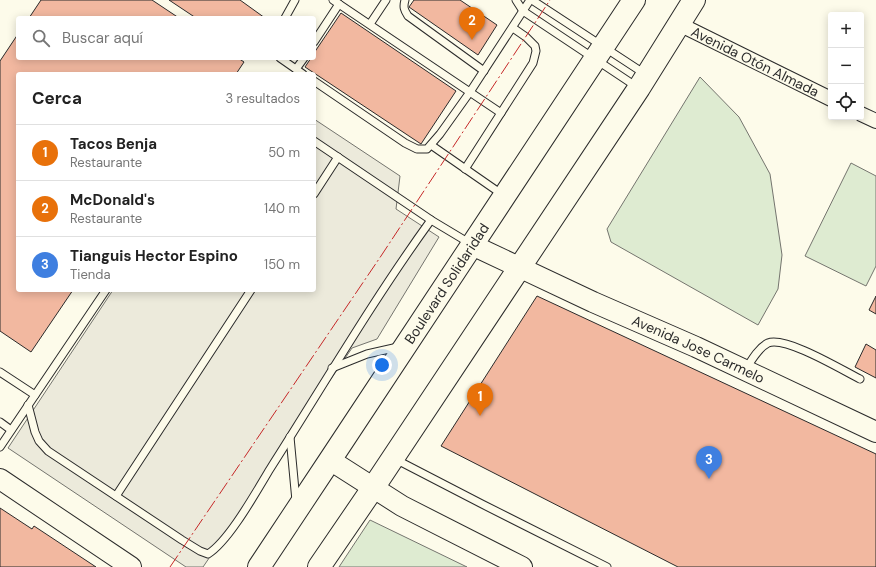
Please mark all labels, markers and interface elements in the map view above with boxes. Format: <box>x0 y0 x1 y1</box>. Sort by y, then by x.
pin: 2 <box>459 7 485 40</box>
map controls <box>828 12 864 120</box>
button: + <box>828 12 864 48</box>
search box <box>16 16 316 60</box>
street label: Avenida Otón Almada <box>688 22 822 101</box>
icon: search <box>30 27 52 49</box>
text: Buscar aquí <box>62 28 143 48</box>
button: − <box>828 48 864 84</box>
button: locate <box>828 84 864 120</box>
text: Cerca <box>32 87 82 109</box>
text: 3 resultados <box>225 90 300 107</box>
text: Tacos Benja <box>70 134 157 154</box>
text: 1 <box>43 144 47 161</box>
text: 50 m <box>268 144 300 161</box>
text: Restaurante <box>70 154 142 171</box>
text: McDonald's <box>70 190 155 210</box>
text: 2 <box>41 200 49 217</box>
text: 140 m <box>264 200 300 217</box>
text: Restaurante <box>70 210 142 227</box>
street label: Boulevard Solidaridad <box>400 220 493 347</box>
text: Tianguis Hector Espino <box>70 246 238 266</box>
text: 3 <box>41 256 49 273</box>
text: 150 m <box>264 256 300 273</box>
text: Tienda <box>70 266 110 283</box>
street label: Avenida Jose Carmelo <box>629 311 767 387</box>
your location <box>372 355 392 375</box>
pin: 1 <box>467 383 493 416</box>
pin: 3 <box>696 446 722 479</box>

